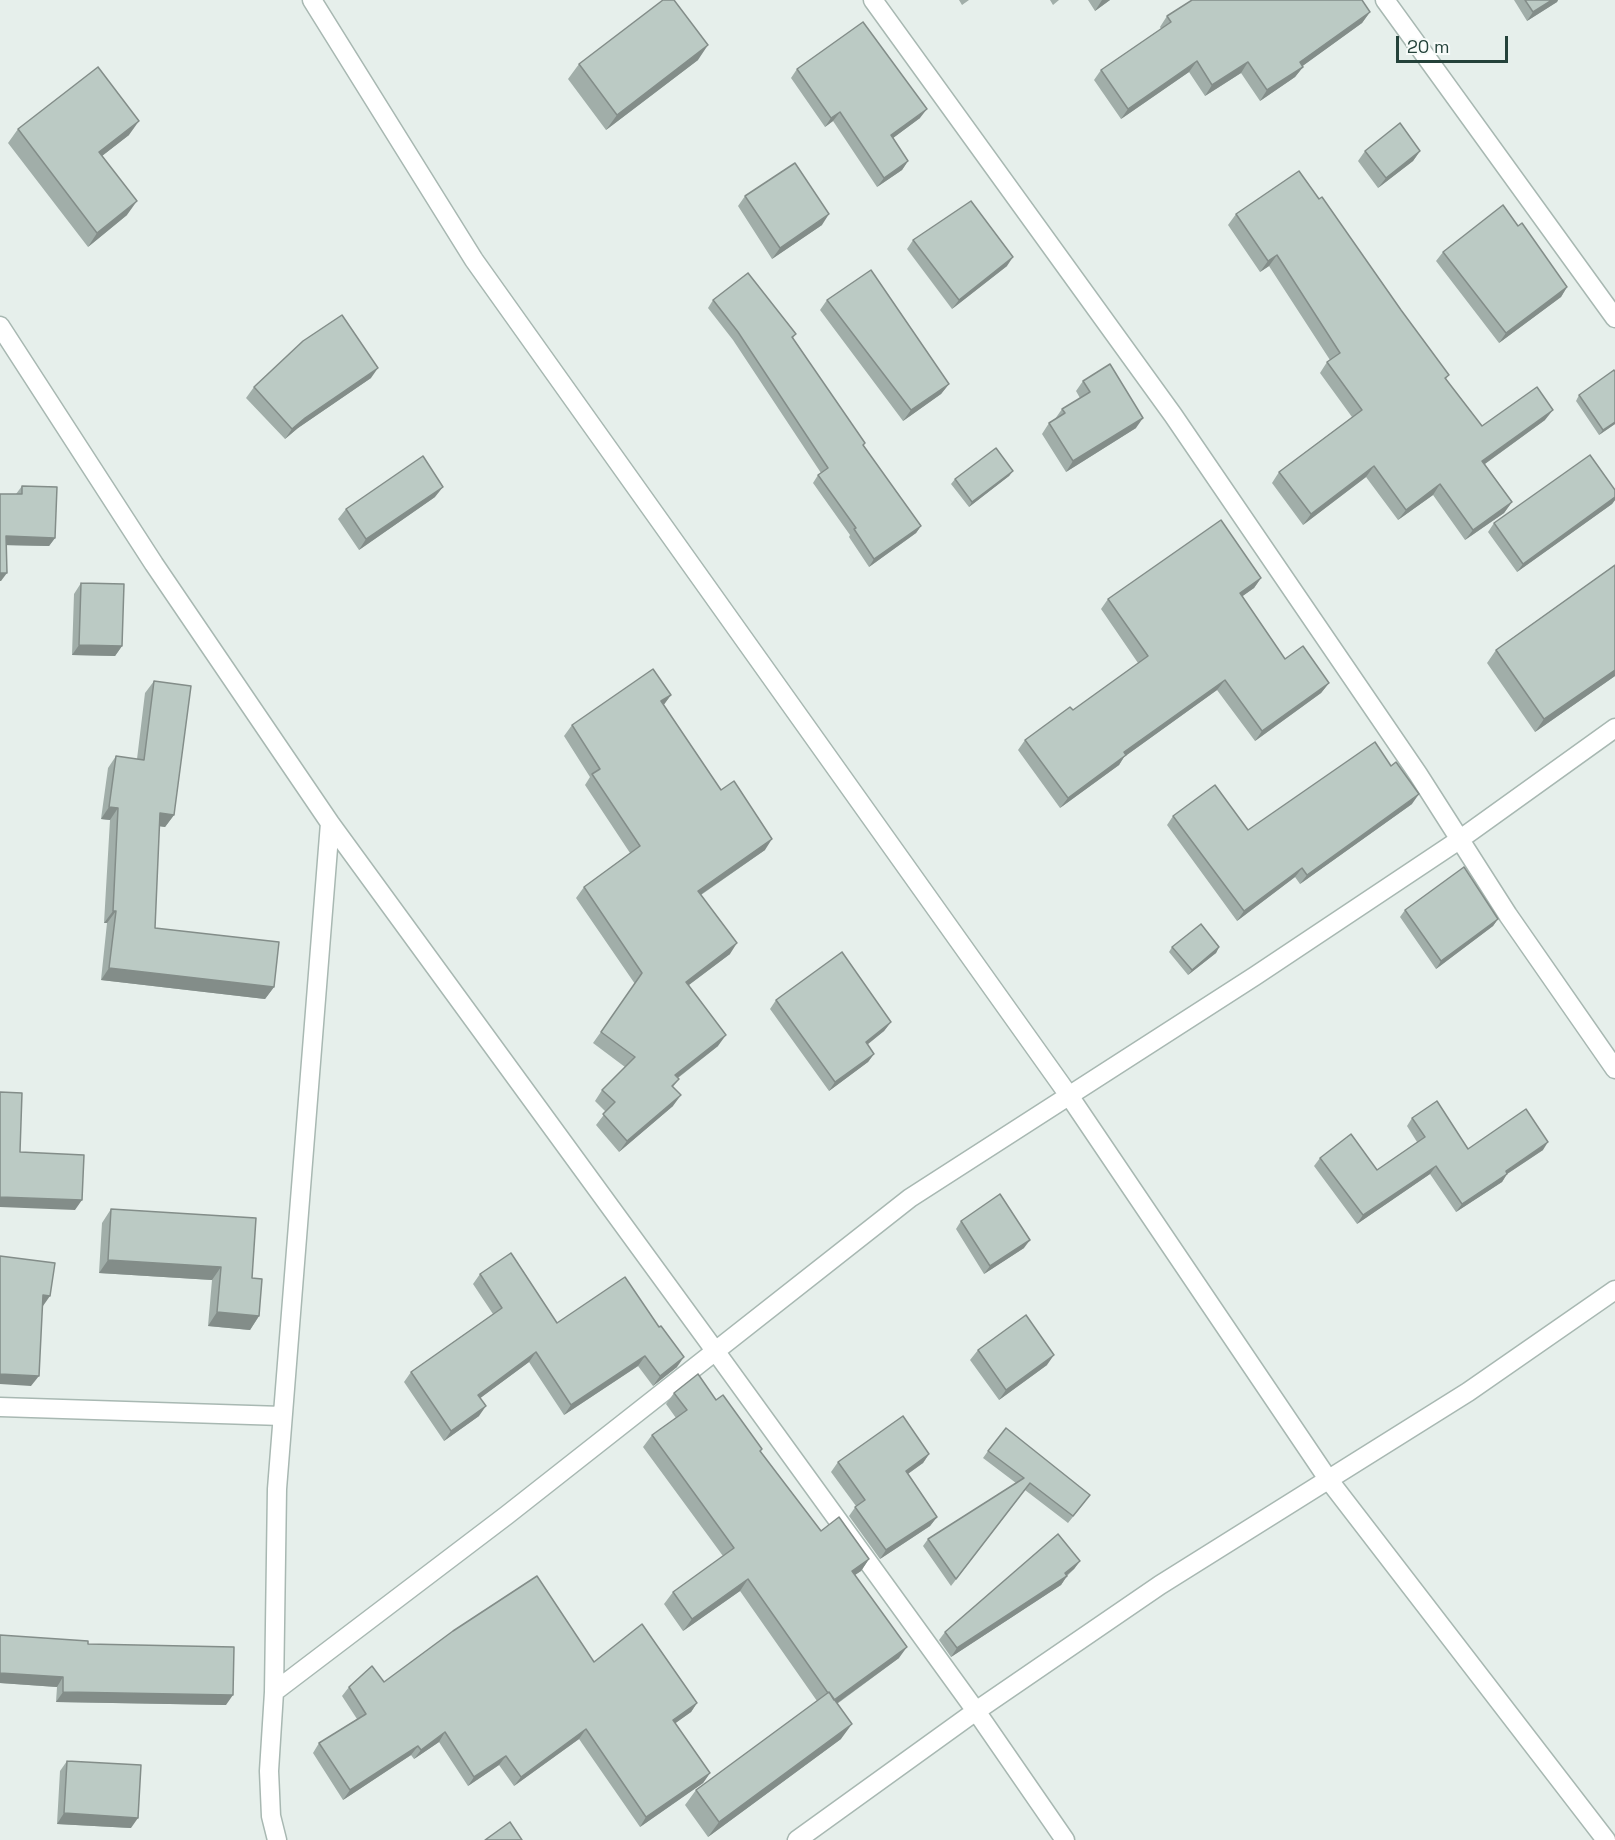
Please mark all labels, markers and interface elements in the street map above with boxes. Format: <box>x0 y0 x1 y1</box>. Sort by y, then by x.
scale bar <box>1399 24 1512 62</box>
text: 20 m <box>1407 35 1450 58</box>

